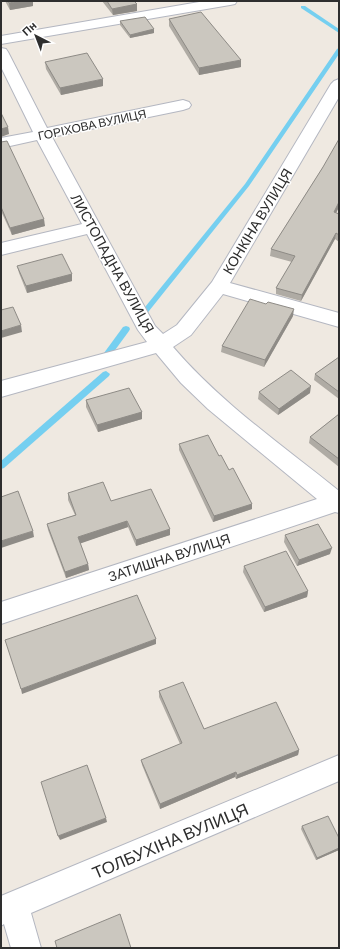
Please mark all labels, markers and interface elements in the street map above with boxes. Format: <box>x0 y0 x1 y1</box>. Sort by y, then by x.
north arrow <box>16 16 56 56</box>
text: Пн <box>19 18 39 38</box>
street label: ГОРІХОВА ВУЛИЦЯ <box>37 106 148 143</box>
street label: КОНКІНА ВУЛИЦЯ <box>219 165 295 277</box>
street label: ЛИСТОПАДНА ВУЛИЦЯ <box>68 191 158 335</box>
street label: ЗАТИШНА ВУЛИЦЯ <box>106 529 232 585</box>
street label: ТОЛБУХІНА ВУЛИЦЯ <box>89 798 251 882</box>

